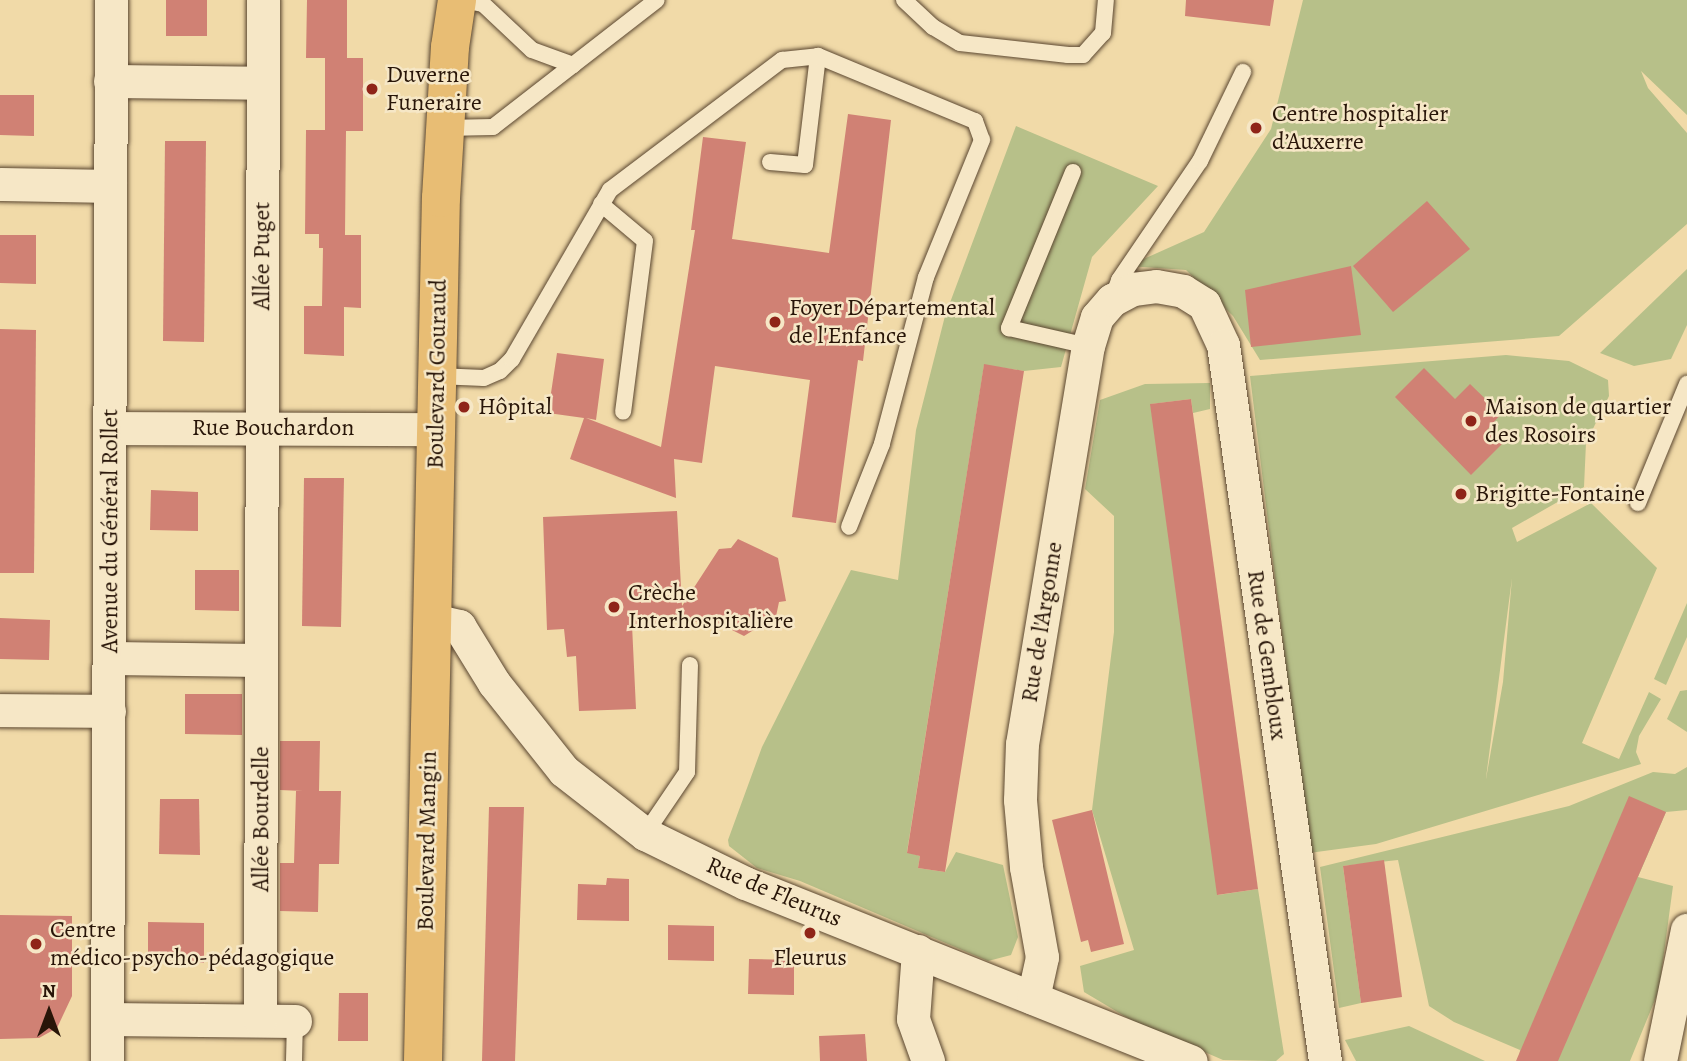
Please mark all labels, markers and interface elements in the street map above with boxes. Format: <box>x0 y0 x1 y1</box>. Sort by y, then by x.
place label: Duverne Funeraire <box>386 61 482 117</box>
marker: Duverne Funeraire <box>364 81 380 97</box>
place label: Centre hospitalier d’Auxerre <box>1272 100 1448 156</box>
marker: Centre hospitalier d’Auxerre <box>1246 118 1266 138</box>
street label: Allée Puget <box>248 202 276 310</box>
street label: Boulevard Gouraud <box>421 279 453 469</box>
place label: Foyer Départemental de l'Enfance <box>789 294 995 350</box>
marker: Foyer Départemental de l'Enfance <box>767 314 783 330</box>
place label: Hôpital <box>478 393 552 421</box>
place label: Maison de quartier des Rosoirs <box>1485 393 1671 449</box>
marker: Hôpital <box>456 399 472 415</box>
street label: Avenue du Général Rollet <box>96 409 124 653</box>
marker: Maison de quartier des Rosoirs <box>1463 413 1479 429</box>
street label: Rue Bouchardon <box>192 414 354 442</box>
place label: Brigitte-Fontaine <box>1475 480 1645 508</box>
marker: Brigitte-Fontaine <box>1453 486 1469 502</box>
street label: Rue de l'Argonne <box>1015 540 1069 704</box>
street label: Rue de Gembloux <box>1241 568 1293 742</box>
place label: Crèche Interhospitalière <box>628 579 793 635</box>
marker: Crèche Interhospitalière <box>606 599 622 615</box>
street label: Allée Bourdelle <box>247 746 275 892</box>
street label: Boulevard Mangin <box>411 751 443 931</box>
street label: Rue de Fleurus <box>702 851 846 933</box>
place label: Centre médico-psycho-pédagogique <box>50 916 334 972</box>
marker: Fleurus <box>802 925 818 941</box>
marker: Centre médico-psycho-pédagogique <box>28 936 44 952</box>
place label: Fleurus <box>773 944 847 972</box>
north arrow <box>14 977 84 1047</box>
text: N <box>42 978 56 1004</box>

